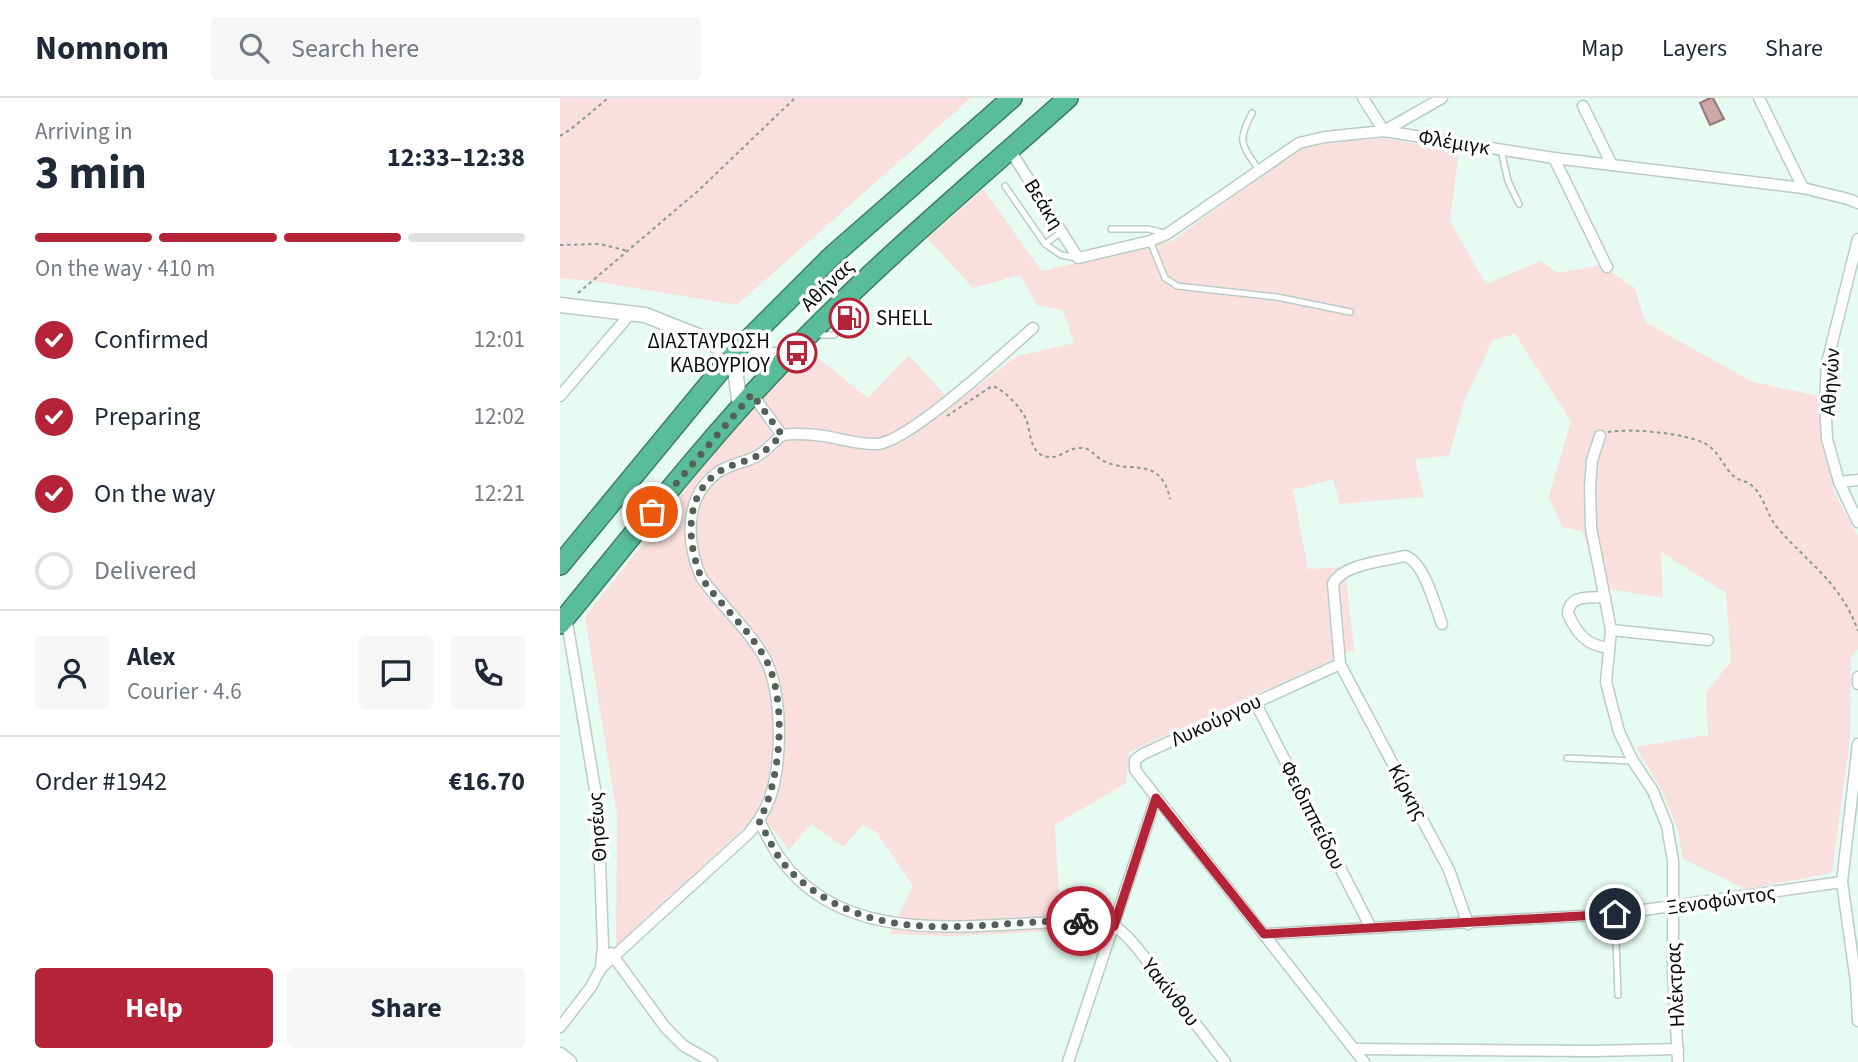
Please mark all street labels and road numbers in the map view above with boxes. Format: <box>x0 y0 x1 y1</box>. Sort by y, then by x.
street label: Φλέμιγκ <box>1416 122 1492 163</box>
street label: Βεάκη <box>1017 173 1071 235</box>
street label: Αθήνας <box>793 252 861 318</box>
street label: Αθηνών <box>1813 347 1847 417</box>
street label: Λυκούργου <box>1166 686 1266 754</box>
street label: Φειδιππείδου <box>1273 755 1353 875</box>
street label: Κίρκης <box>1381 759 1435 825</box>
street label: Θησέως <box>580 791 614 863</box>
street label: Ξενοφώντος <box>1665 878 1777 922</box>
street label: Ηλέκτρας <box>1658 942 1692 1028</box>
street label: Υακίνθου <box>1134 951 1207 1032</box>

